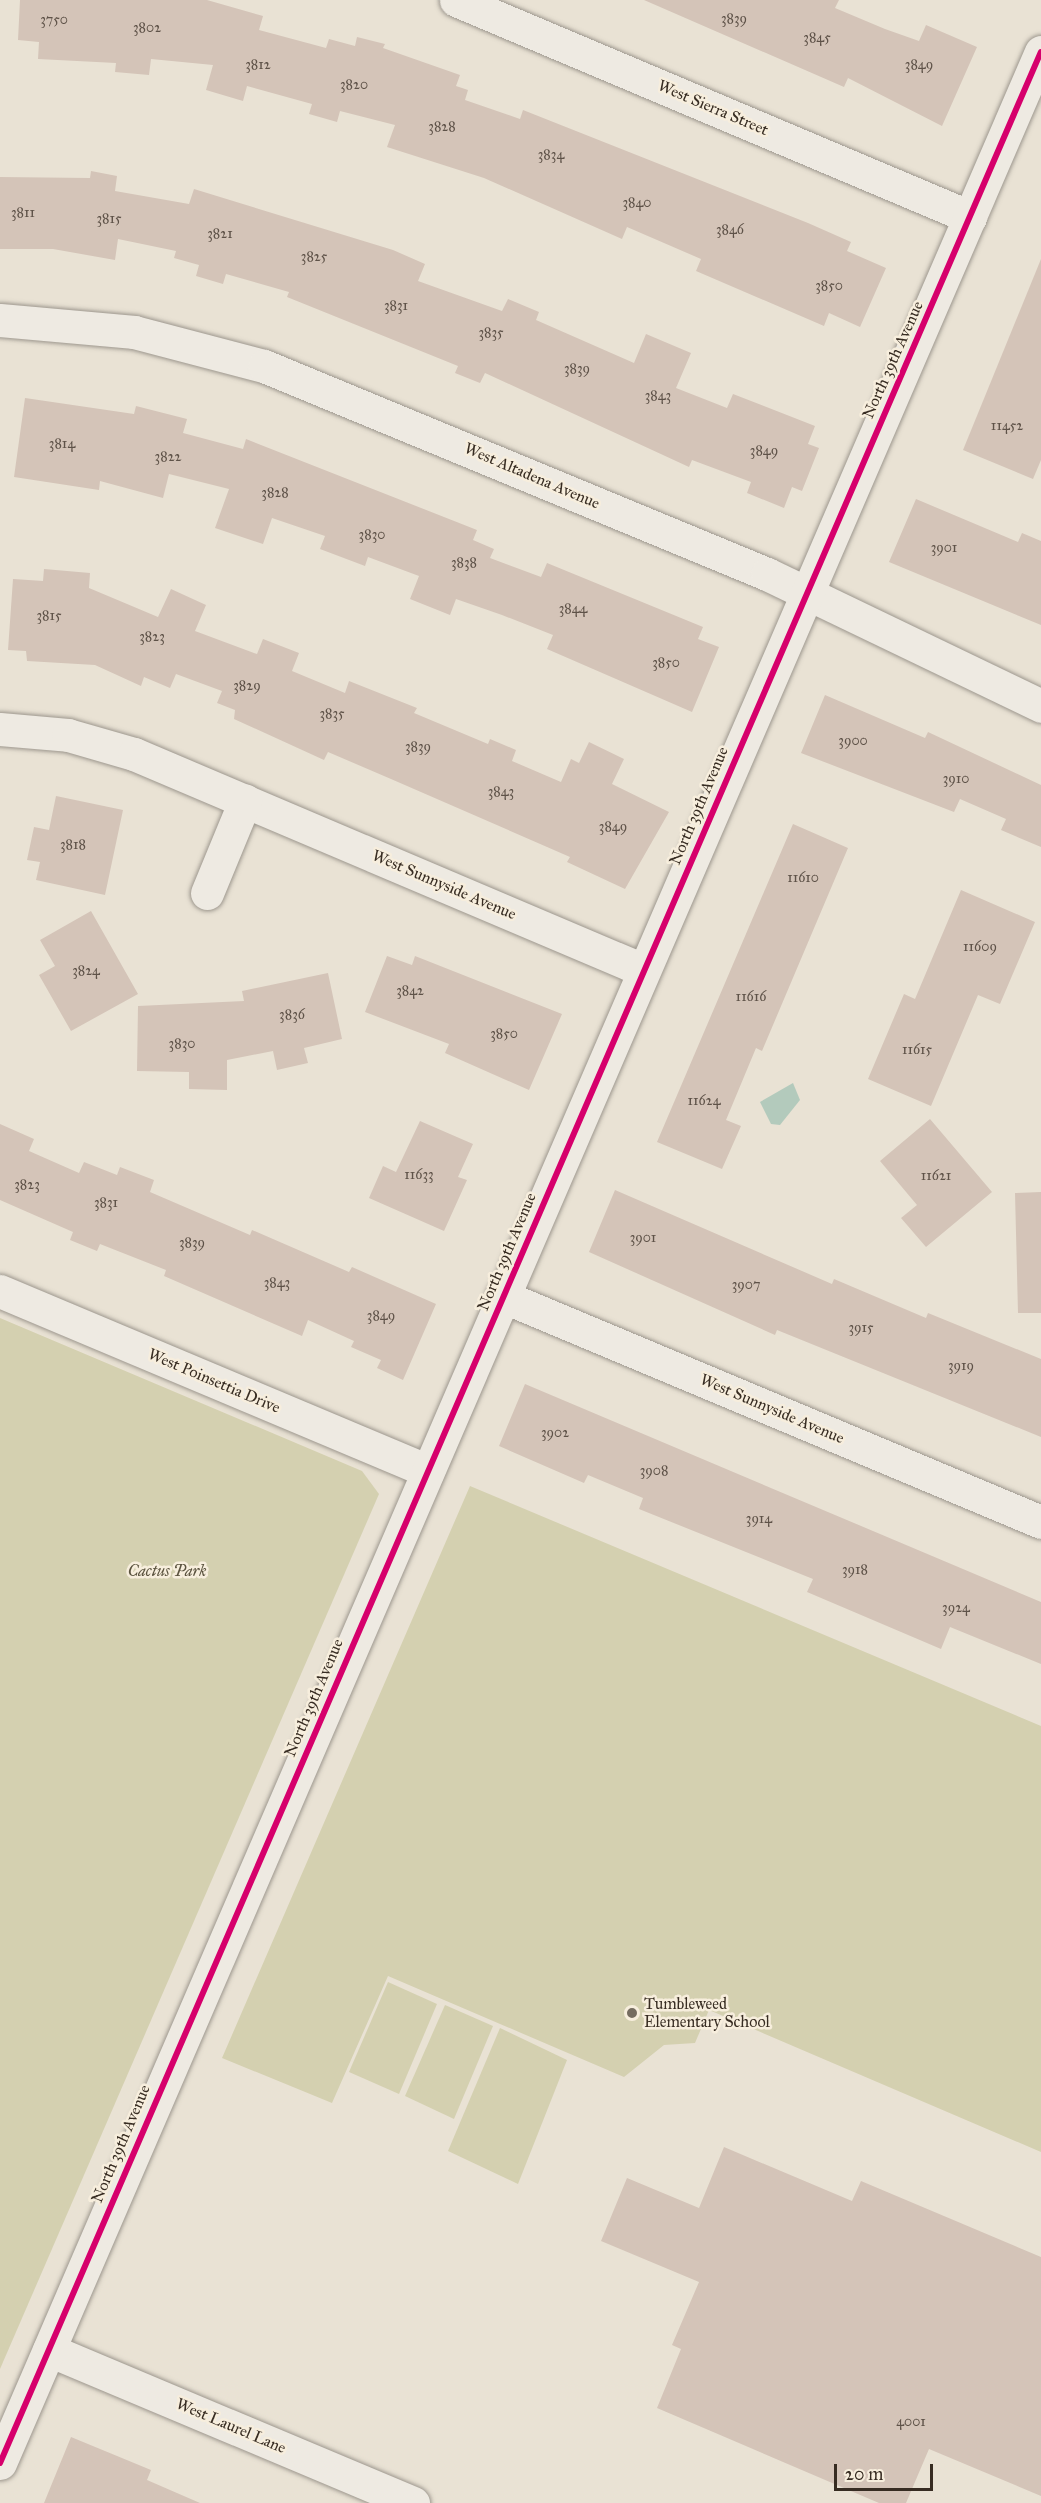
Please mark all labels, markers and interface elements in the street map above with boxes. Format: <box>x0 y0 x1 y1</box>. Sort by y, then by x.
house number: 3839 <box>721 11 747 27</box>
house number: 3750 <box>40 12 68 28</box>
house number: 3802 <box>133 20 161 36</box>
house number: 3845 <box>803 30 831 46</box>
house number: 3812 <box>245 57 271 73</box>
house number: 3849 <box>905 57 933 73</box>
street label: West Sierra Street <box>655 76 771 140</box>
house number: 3820 <box>340 77 368 93</box>
house number: 3828 <box>428 119 456 135</box>
house number: 3834 <box>538 147 564 163</box>
house number: 3840 <box>623 195 651 211</box>
house number: 3811 <box>11 205 35 221</box>
house number: 3815 <box>97 211 121 227</box>
house number: 3846 <box>716 222 744 238</box>
house number: 3821 <box>207 226 233 242</box>
house number: 3825 <box>301 249 327 265</box>
house number: 3850 <box>815 278 843 294</box>
house number: 3831 <box>384 298 408 314</box>
street label: North 39th Avenue <box>859 298 927 422</box>
house number: 3835 <box>478 325 504 341</box>
house number: 3839 <box>564 361 590 377</box>
house number: 3843 <box>645 388 671 404</box>
house number: 11452 <box>991 418 1023 434</box>
house number: 3814 <box>49 436 75 452</box>
street label: West Altadena Avenue <box>461 439 603 513</box>
house number: 3849 <box>750 443 778 459</box>
house number: 3822 <box>155 449 181 465</box>
house number: 3828 <box>261 485 289 501</box>
house number: 3830 <box>359 527 385 543</box>
house number: 3901 <box>931 540 957 556</box>
house number: 3838 <box>451 555 477 571</box>
house number: 3844 <box>559 601 587 617</box>
house number: 3815 <box>37 608 61 624</box>
house number: 3823 <box>139 629 165 645</box>
house number: 3850 <box>652 655 680 671</box>
house number: 3829 <box>233 678 261 694</box>
house number: 3835 <box>319 706 345 722</box>
house number: 3900 <box>838 733 868 749</box>
house number: 3839 <box>405 739 431 755</box>
street label: North 39th Avenue <box>665 744 733 868</box>
house number: 3910 <box>943 771 969 787</box>
house number: 3843 <box>488 784 514 800</box>
house number: 3849 <box>599 819 627 835</box>
house number: 3818 <box>60 837 86 853</box>
street label: West Sunnyside Avenue <box>369 846 519 924</box>
house number: 11610 <box>787 870 819 886</box>
house number: 11609 <box>963 939 997 955</box>
house number: 3824 <box>72 963 100 979</box>
house number: 3842 <box>396 983 424 999</box>
house number: 11616 <box>736 989 766 1005</box>
house number: 3836 <box>279 1007 305 1023</box>
house number: 3850 <box>490 1026 518 1042</box>
house number: 3830 <box>169 1036 195 1052</box>
house number: 11615 <box>902 1042 932 1058</box>
house number: 11624 <box>688 1093 720 1109</box>
house number: 11633 <box>404 1167 434 1183</box>
house number: 11621 <box>921 1168 951 1184</box>
house number: 3823 <box>14 1177 40 1193</box>
street label: North 39th Avenue <box>473 1190 541 1314</box>
house number: 3831 <box>94 1195 118 1211</box>
house number: 3901 <box>630 1230 656 1246</box>
house number: 3839 <box>179 1235 205 1251</box>
house number: 3843 <box>264 1275 290 1291</box>
house number: 3907 <box>732 1277 760 1293</box>
house number: 3849 <box>367 1308 395 1324</box>
house number: 3915 <box>849 1320 873 1336</box>
street label: West Poinsettia Drive <box>145 1345 283 1417</box>
house number: 3919 <box>948 1358 974 1374</box>
street label: West Sunnyside Avenue <box>697 1370 847 1448</box>
house number: 3902 <box>541 1425 569 1441</box>
house number: 3908 <box>640 1463 668 1479</box>
house number: 3914 <box>746 1511 772 1527</box>
park label: Cactus Park <box>128 1561 206 1581</box>
house number: 3918 <box>842 1562 868 1578</box>
house number: 3924 <box>942 1600 970 1616</box>
street label: North 39th Avenue <box>280 1636 348 1760</box>
place label: Tumbleweed Elementary School <box>644 1994 770 2032</box>
marker: Tumbleweed Elementary School <box>625 2006 639 2020</box>
street label: North 39th Avenue <box>87 2082 155 2206</box>
street label: West Laurel Lane <box>173 2394 289 2458</box>
house number: 4001 <box>896 2414 926 2430</box>
scale bar <box>837 2452 936 2490</box>
text: 20 m <box>845 2463 883 2485</box>

